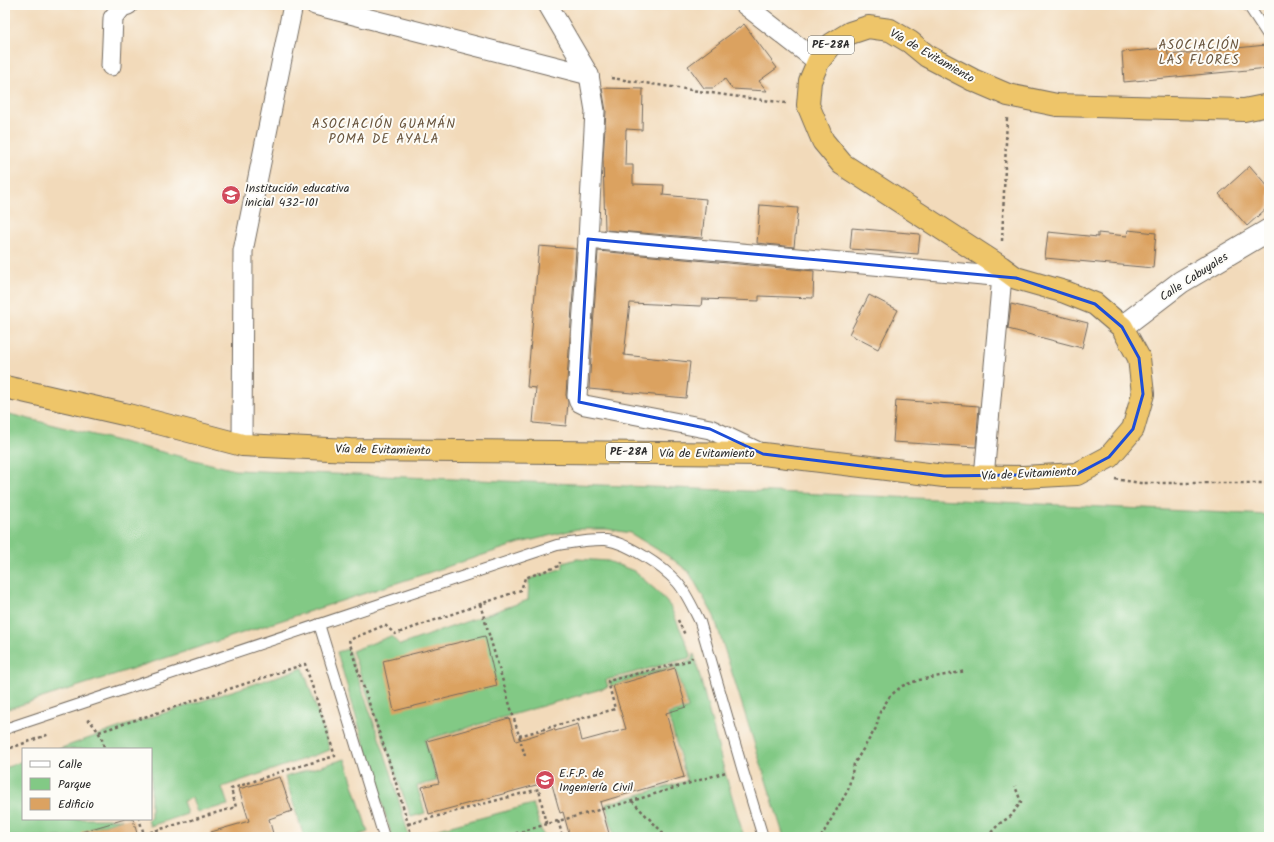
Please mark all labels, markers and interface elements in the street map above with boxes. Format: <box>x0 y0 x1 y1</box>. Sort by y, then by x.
street label: Vía de Evitamiento <box>886 24 978 88</box>
district label: ASOCIACIÓN LAS FLORES <box>1158 35 1240 71</box>
road number: PE-28A <box>808 36 854 54</box>
district label: ASOCIACIÓN GUAMÁN POMA DE AYALA <box>312 114 456 150</box>
place label: Institución educativa inicial 432-101 <box>245 179 350 212</box>
school or university icon: Institución educativa inicial 432-101 <box>220 184 242 206</box>
street label: Calle Cabuyales <box>1156 248 1232 306</box>
street label: Vía de Evitamiento <box>335 440 431 460</box>
road number: PE-28A <box>606 443 652 461</box>
street label: Vía de Evitamiento <box>659 444 755 463</box>
street label: Vía de Evitamiento <box>981 462 1077 486</box>
legend <box>22 748 152 820</box>
text: Calle <box>58 755 83 774</box>
place label: E.F.P. de Ingeniería Civil <box>559 764 633 797</box>
school or university icon: E.F.P. de Ingeniería Civil <box>534 769 556 791</box>
text: Parque <box>58 775 92 794</box>
text: Edificio <box>58 795 94 814</box>

